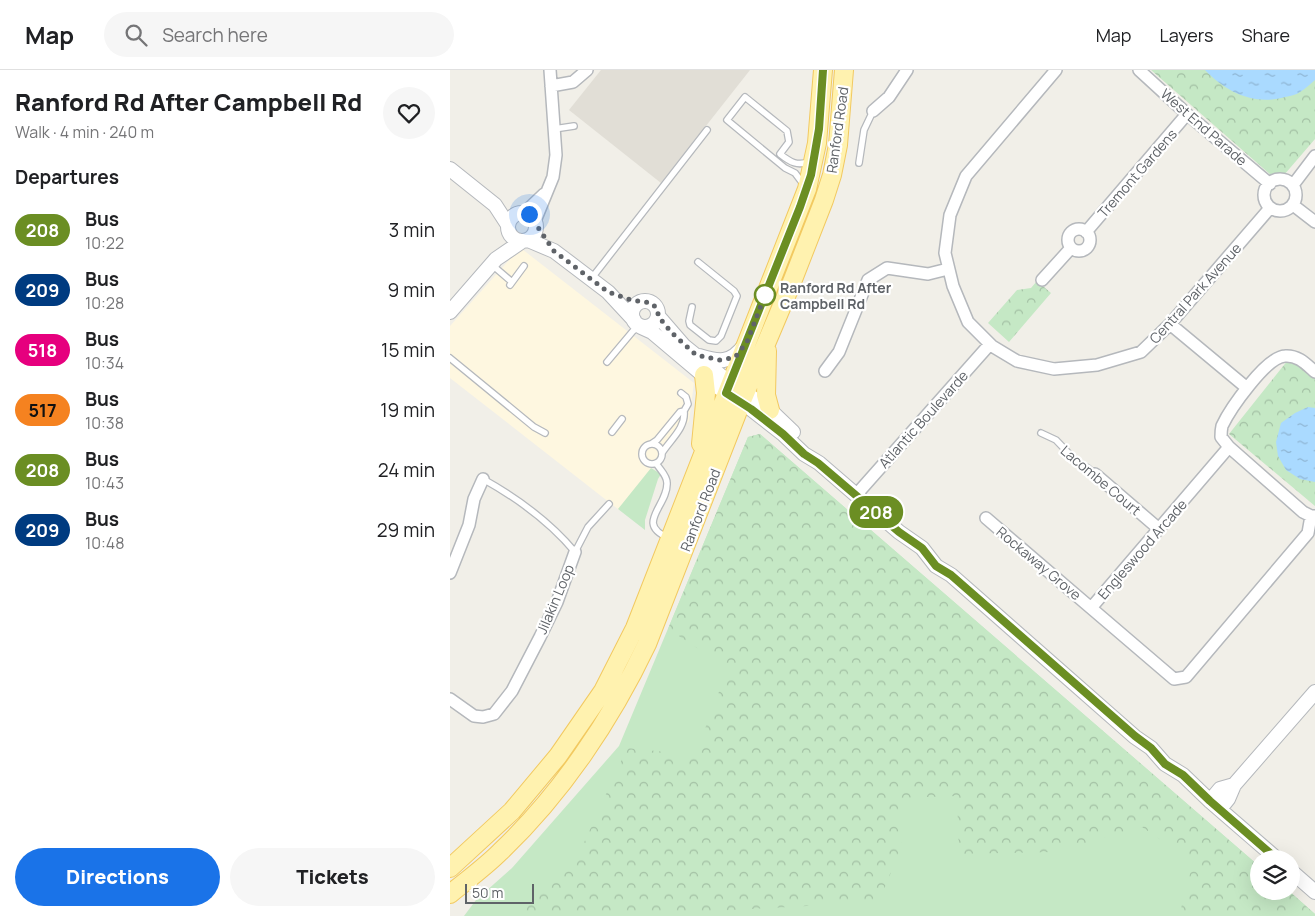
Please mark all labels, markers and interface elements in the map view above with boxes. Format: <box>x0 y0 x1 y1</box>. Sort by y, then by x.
search box <box>104 12 454 57</box>
text: Map <box>25 18 74 51</box>
icon: search <box>122 21 150 49</box>
text: Search here <box>162 22 268 48</box>
text: Map <box>1096 23 1131 47</box>
text: Layers <box>1159 23 1213 47</box>
text: Share <box>1241 23 1290 47</box>
street label: West End Parade <box>1157 84 1251 170</box>
text: Ranford Rd After Campbell Rd <box>15 85 362 118</box>
street label: Ranford Road <box>822 86 852 174</box>
button: heart <box>383 87 435 139</box>
text: Walk · 4 min · 240 m <box>15 121 154 143</box>
street label: Tremont Gardens <box>1093 125 1181 221</box>
text: Departures <box>15 164 119 190</box>
your location <box>517 202 542 227</box>
text: Bus <box>85 206 119 232</box>
text: 3 min <box>389 217 435 243</box>
text: 208 <box>26 218 59 242</box>
text: 10:22 <box>85 232 124 254</box>
street label: Central Park Avenue <box>1145 239 1245 347</box>
text: Bus <box>85 266 119 292</box>
text: 9 min <box>388 277 435 303</box>
text: 209 <box>26 278 59 302</box>
place label: Ranford Rd After Campbell Rd <box>780 278 892 313</box>
marker: Ranford Rd After Campbell Rd <box>754 284 776 306</box>
text: 10:28 <box>85 292 124 314</box>
text: Bus <box>85 326 119 352</box>
text: 15 min <box>381 337 435 363</box>
text: 518 <box>28 338 57 362</box>
text: 10:34 <box>85 352 124 374</box>
street label: Atlantic Boulevarde <box>874 366 972 472</box>
text: Bus <box>85 386 119 412</box>
text: 19 min <box>380 397 435 423</box>
text: 517 <box>28 398 57 422</box>
text: 10:38 <box>85 412 124 434</box>
street label: Lacombe Court <box>1057 441 1145 519</box>
text: Bus <box>85 446 119 472</box>
text: 24 min <box>378 457 435 483</box>
text: 208 <box>26 458 59 482</box>
street label: Ranford Road <box>676 466 724 554</box>
text: 10:43 <box>85 472 124 494</box>
street label: Engleswood Arcade <box>1093 495 1191 603</box>
line badge: 208 <box>847 496 905 528</box>
text: 208 <box>859 500 893 524</box>
text: Bus <box>85 506 119 532</box>
text: 29 min <box>377 517 435 543</box>
text: 209 <box>26 518 59 542</box>
street label: Rockaway Grove <box>993 522 1085 604</box>
text: 10:48 <box>85 532 125 554</box>
street label: Jilakin Loop <box>532 561 578 637</box>
button: Directions <box>15 848 220 906</box>
button: Tickets <box>230 848 435 906</box>
map controls <box>1250 850 1300 900</box>
button: layers <box>1250 850 1300 900</box>
scale bar <box>465 881 534 904</box>
text: 50 m <box>472 883 503 902</box>

